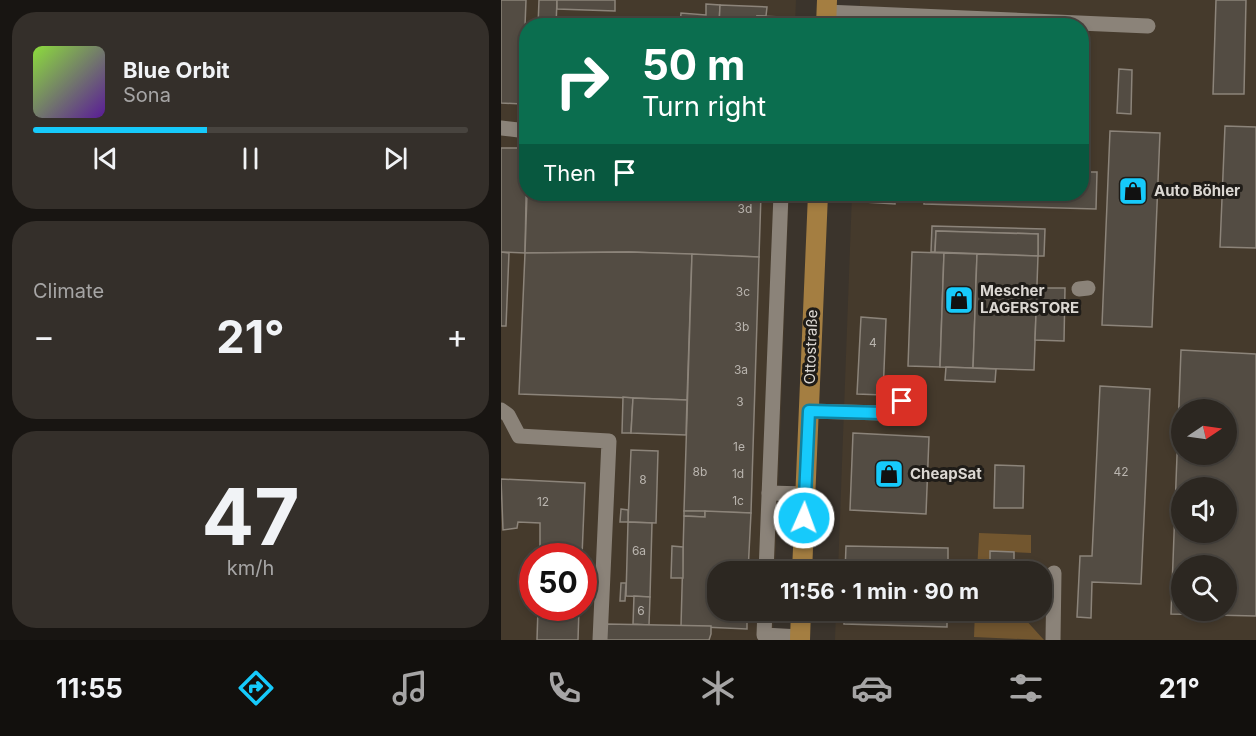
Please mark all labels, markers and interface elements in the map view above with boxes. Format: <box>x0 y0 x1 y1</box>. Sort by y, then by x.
text: 50 m <box>642 39 745 90</box>
icon: right <box>543 42 621 120</box>
text: Blue Orbit <box>123 57 230 83</box>
text: Sona <box>123 83 171 107</box>
text: Turn right <box>642 90 766 123</box>
icon: previous <box>89 142 122 175</box>
icon: pause <box>234 142 267 175</box>
icon: next <box>379 142 412 175</box>
icon: arrive <box>608 156 641 189</box>
text: Then <box>543 160 596 186</box>
shop icon: Auto Böhler <box>1117 175 1149 207</box>
place label: Auto Böhler <box>1154 181 1240 200</box>
house number: 3d <box>738 201 752 216</box>
text: Climate <box>33 279 104 303</box>
place label: Mescher LAGERSTORE <box>980 281 1079 317</box>
house number: 3c <box>736 284 750 299</box>
shop icon: Mescher LAGERSTORE <box>943 284 975 316</box>
text: 21° <box>216 309 285 364</box>
street label: Ottostraße <box>800 309 821 385</box>
text: − <box>33 316 55 356</box>
text: + <box>446 316 468 356</box>
house number: 3b <box>735 319 749 334</box>
house number: 4 <box>869 335 877 350</box>
house number: 3a <box>734 362 748 377</box>
pin <box>876 375 927 426</box>
icon: arrive <box>885 384 918 417</box>
house number: 3 <box>736 394 744 409</box>
north arrow <box>1171 399 1237 465</box>
map controls <box>1171 399 1237 621</box>
house number: 1e <box>733 439 745 454</box>
shop icon: CheapSat <box>873 458 905 490</box>
house number: 8b <box>693 464 707 479</box>
place label: CheapSat <box>910 464 982 483</box>
house number: 42 <box>1113 464 1129 479</box>
house number: 1d <box>732 466 744 481</box>
text: 47 <box>201 469 300 564</box>
house number: 8 <box>639 472 647 487</box>
button: sound <box>1171 477 1237 543</box>
position arrow <box>772 486 836 550</box>
house number: 1c <box>732 493 744 508</box>
house number: 12 <box>537 494 549 509</box>
speed limit sign: 50 <box>519 543 597 621</box>
house number: 6a <box>632 543 646 558</box>
button: search <box>1171 555 1237 621</box>
text: km/h <box>227 556 274 580</box>
text: 11:56 · 1 min · 90 m <box>780 578 979 604</box>
house number: 6 <box>637 603 645 618</box>
icon: directions <box>235 667 277 709</box>
icon: music <box>389 667 431 709</box>
icon: phone <box>543 667 585 709</box>
icon: climate <box>697 667 739 709</box>
icon: car <box>851 667 893 709</box>
icon: filters <box>1005 667 1047 709</box>
text: 11:55 <box>56 672 123 705</box>
text: 21° <box>1159 672 1200 705</box>

